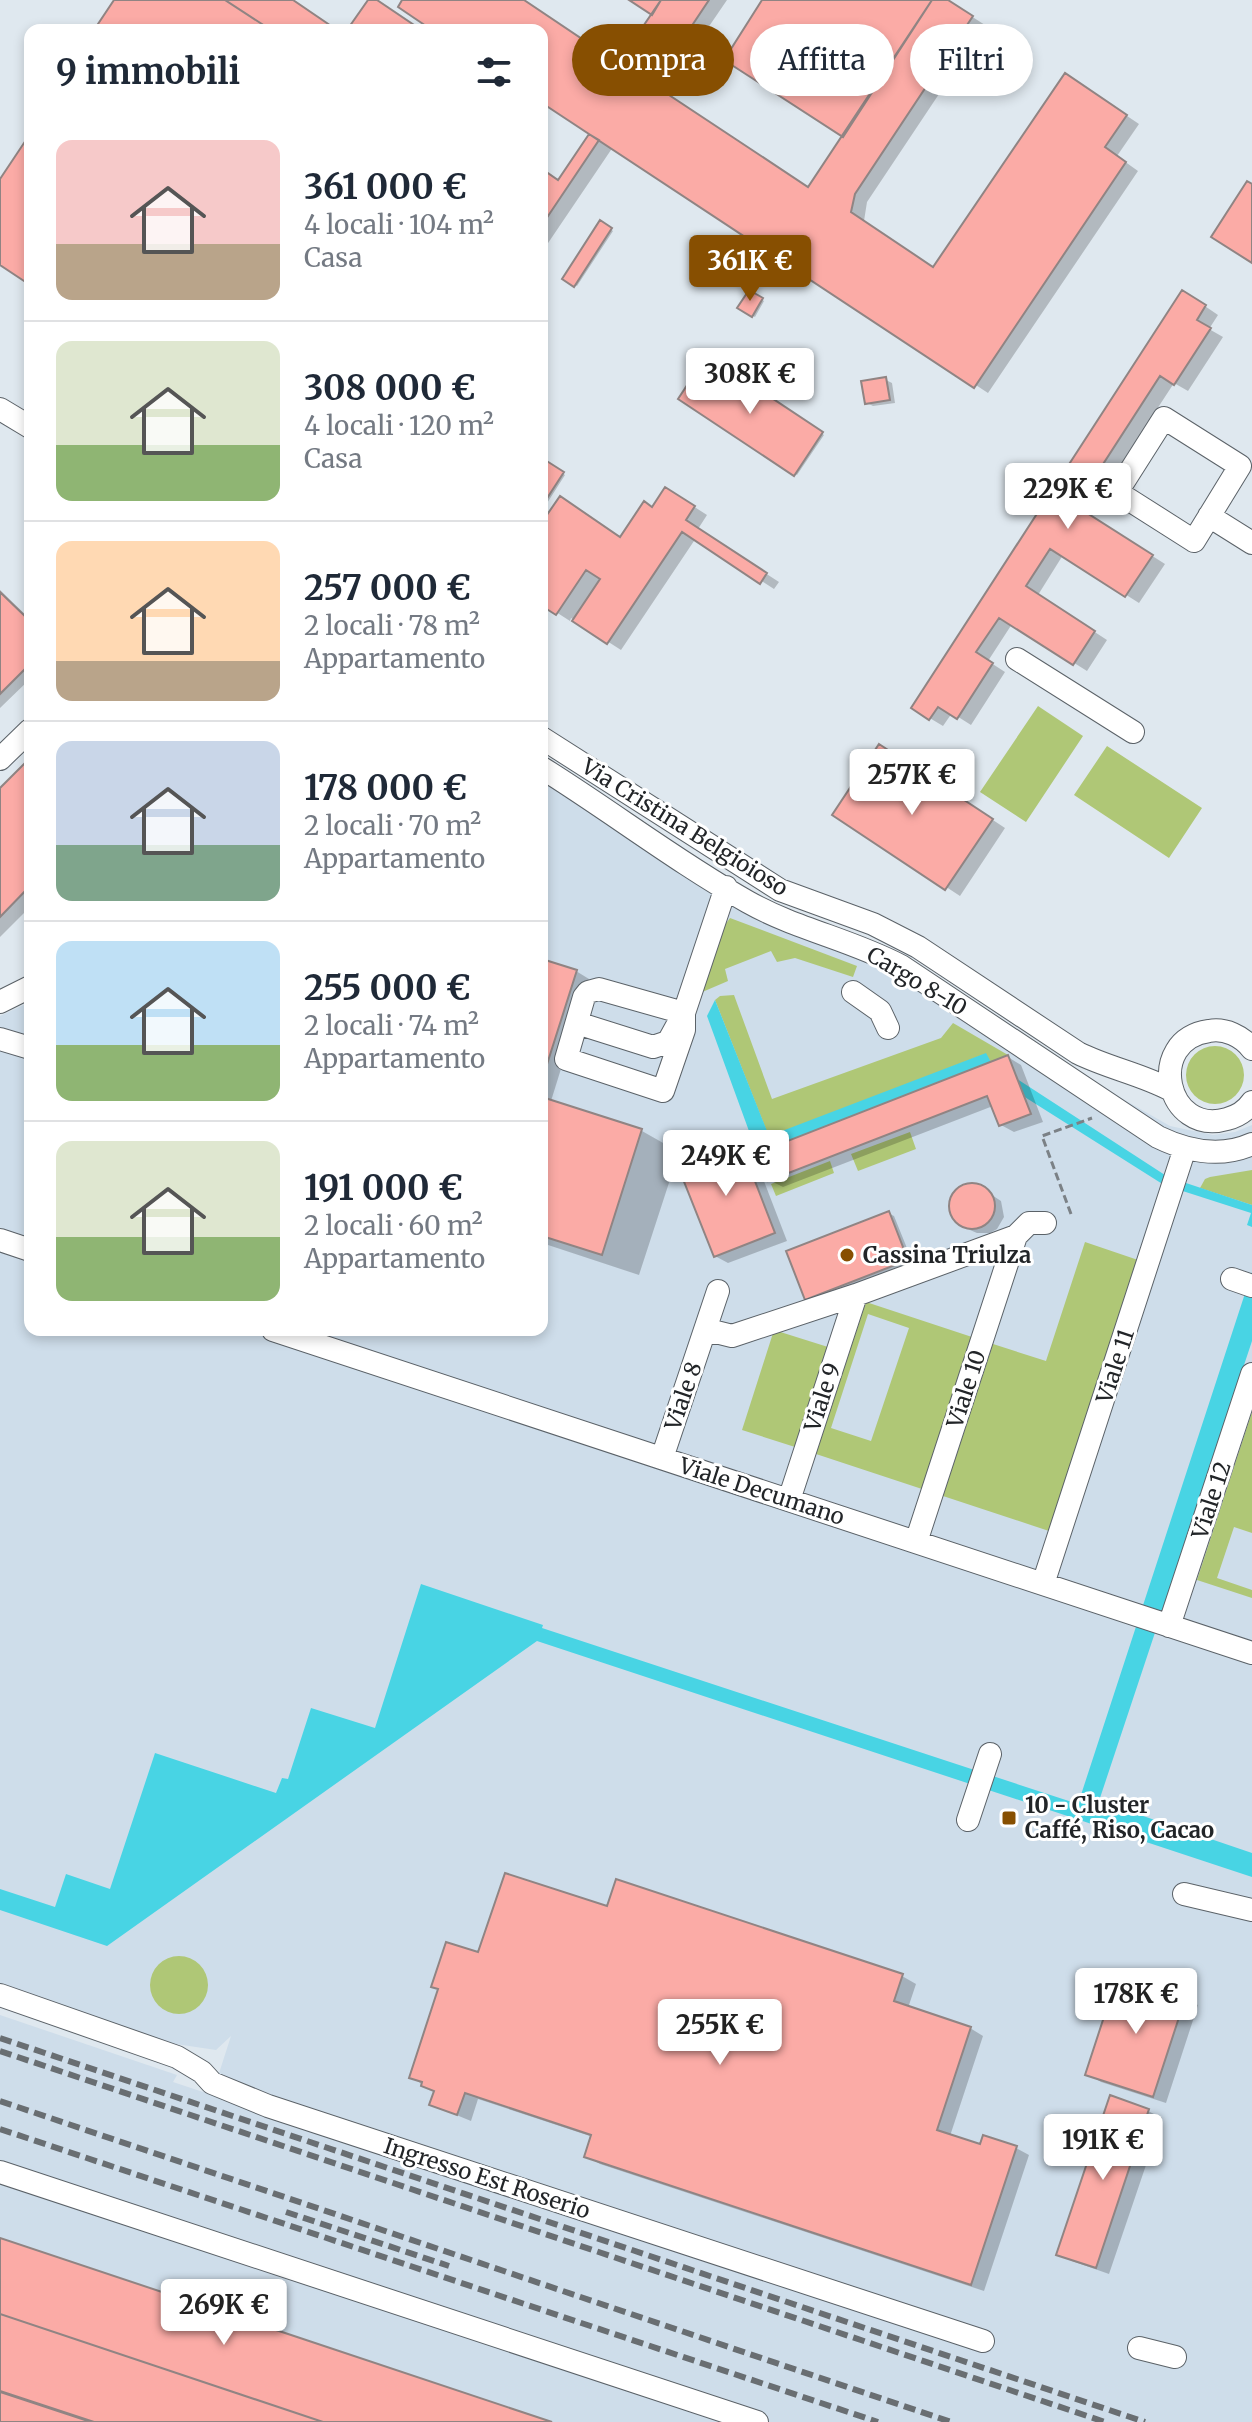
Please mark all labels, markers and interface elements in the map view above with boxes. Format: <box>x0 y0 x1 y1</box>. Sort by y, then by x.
chip: Compra <box>572 24 734 96</box>
chip: Affitta <box>750 24 894 96</box>
chip: Filtri <box>910 24 1033 96</box>
icon: filters <box>472 50 516 94</box>
text: 9 immobili <box>56 51 240 93</box>
text: 361 000 € <box>304 166 467 208</box>
icon: home <box>120 172 216 268</box>
text: 4 locali · 104 m² <box>304 208 494 241</box>
pin: 361K € <box>685 235 815 303</box>
text: Casa <box>304 241 362 274</box>
text: 361K € <box>707 244 793 277</box>
pin: 308K € <box>685 348 815 416</box>
text: 308K € <box>704 357 796 390</box>
text: 308 000 € <box>304 367 476 409</box>
icon: home <box>120 373 216 469</box>
text: 4 locali · 120 m² <box>304 409 494 442</box>
text: Casa <box>304 442 362 475</box>
pin: 229K € <box>1003 463 1133 531</box>
text: 229K € <box>1023 472 1113 505</box>
text: 257 000 € <box>304 567 471 609</box>
icon: home <box>120 573 216 669</box>
text: 2 locali · 78 m² <box>304 609 480 642</box>
text: Appartamento <box>304 642 485 675</box>
pin: 257K € <box>847 749 977 817</box>
street label: Via Cristina Belgioioso <box>576 751 794 902</box>
text: 257K € <box>868 758 956 791</box>
text: 178 000 € <box>304 767 467 809</box>
icon: home <box>120 773 216 869</box>
text: 2 locali · 70 m² <box>304 809 481 842</box>
text: Appartamento <box>304 842 485 875</box>
street label: Cargo 8-10 <box>862 940 972 1022</box>
text: 255 000 € <box>304 967 471 1009</box>
icon: home <box>120 973 216 1069</box>
text: 2 locali · 74 m² <box>304 1009 479 1042</box>
text: Appartamento <box>304 1042 485 1075</box>
pin: 249K € <box>661 1130 791 1198</box>
text: 249K € <box>681 1139 771 1172</box>
text: 191 000 € <box>304 1167 463 1209</box>
icon: home <box>120 1173 216 1269</box>
text: 2 locali · 60 m² <box>304 1209 483 1242</box>
place label: Cassina Triulza <box>863 1241 1031 1269</box>
text: Appartamento <box>304 1242 485 1275</box>
marker: Cassina Triulza <box>838 1246 856 1264</box>
street label: Viale 11 <box>1090 1325 1140 1408</box>
street label: Viale 10 <box>940 1347 992 1432</box>
street label: Viale 8 <box>658 1358 708 1435</box>
street label: Viale 9 <box>798 1359 846 1436</box>
street label: Viale Decumano <box>675 1451 848 1531</box>
street label: Viale 12 <box>1185 1458 1237 1543</box>
place label: 10 - Cluster Caffé, Riso, Cacao <box>1025 1791 1214 1845</box>
marker: 10 - Cluster Caffé, Riso, Cacao <box>1000 1809 1018 1827</box>
pin: 178K € <box>1071 1968 1201 2036</box>
text: 178K € <box>1093 1977 1179 2010</box>
pin: 255K € <box>655 1999 785 2067</box>
text: 255K € <box>676 2008 764 2041</box>
pin: 191K € <box>1038 2114 1168 2182</box>
text: 191K € <box>1062 2123 1144 2156</box>
street label: Ingresso Est Roserio <box>380 2131 594 2225</box>
pin: 269K € <box>159 2279 289 2347</box>
text: 269K € <box>179 2288 269 2321</box>

